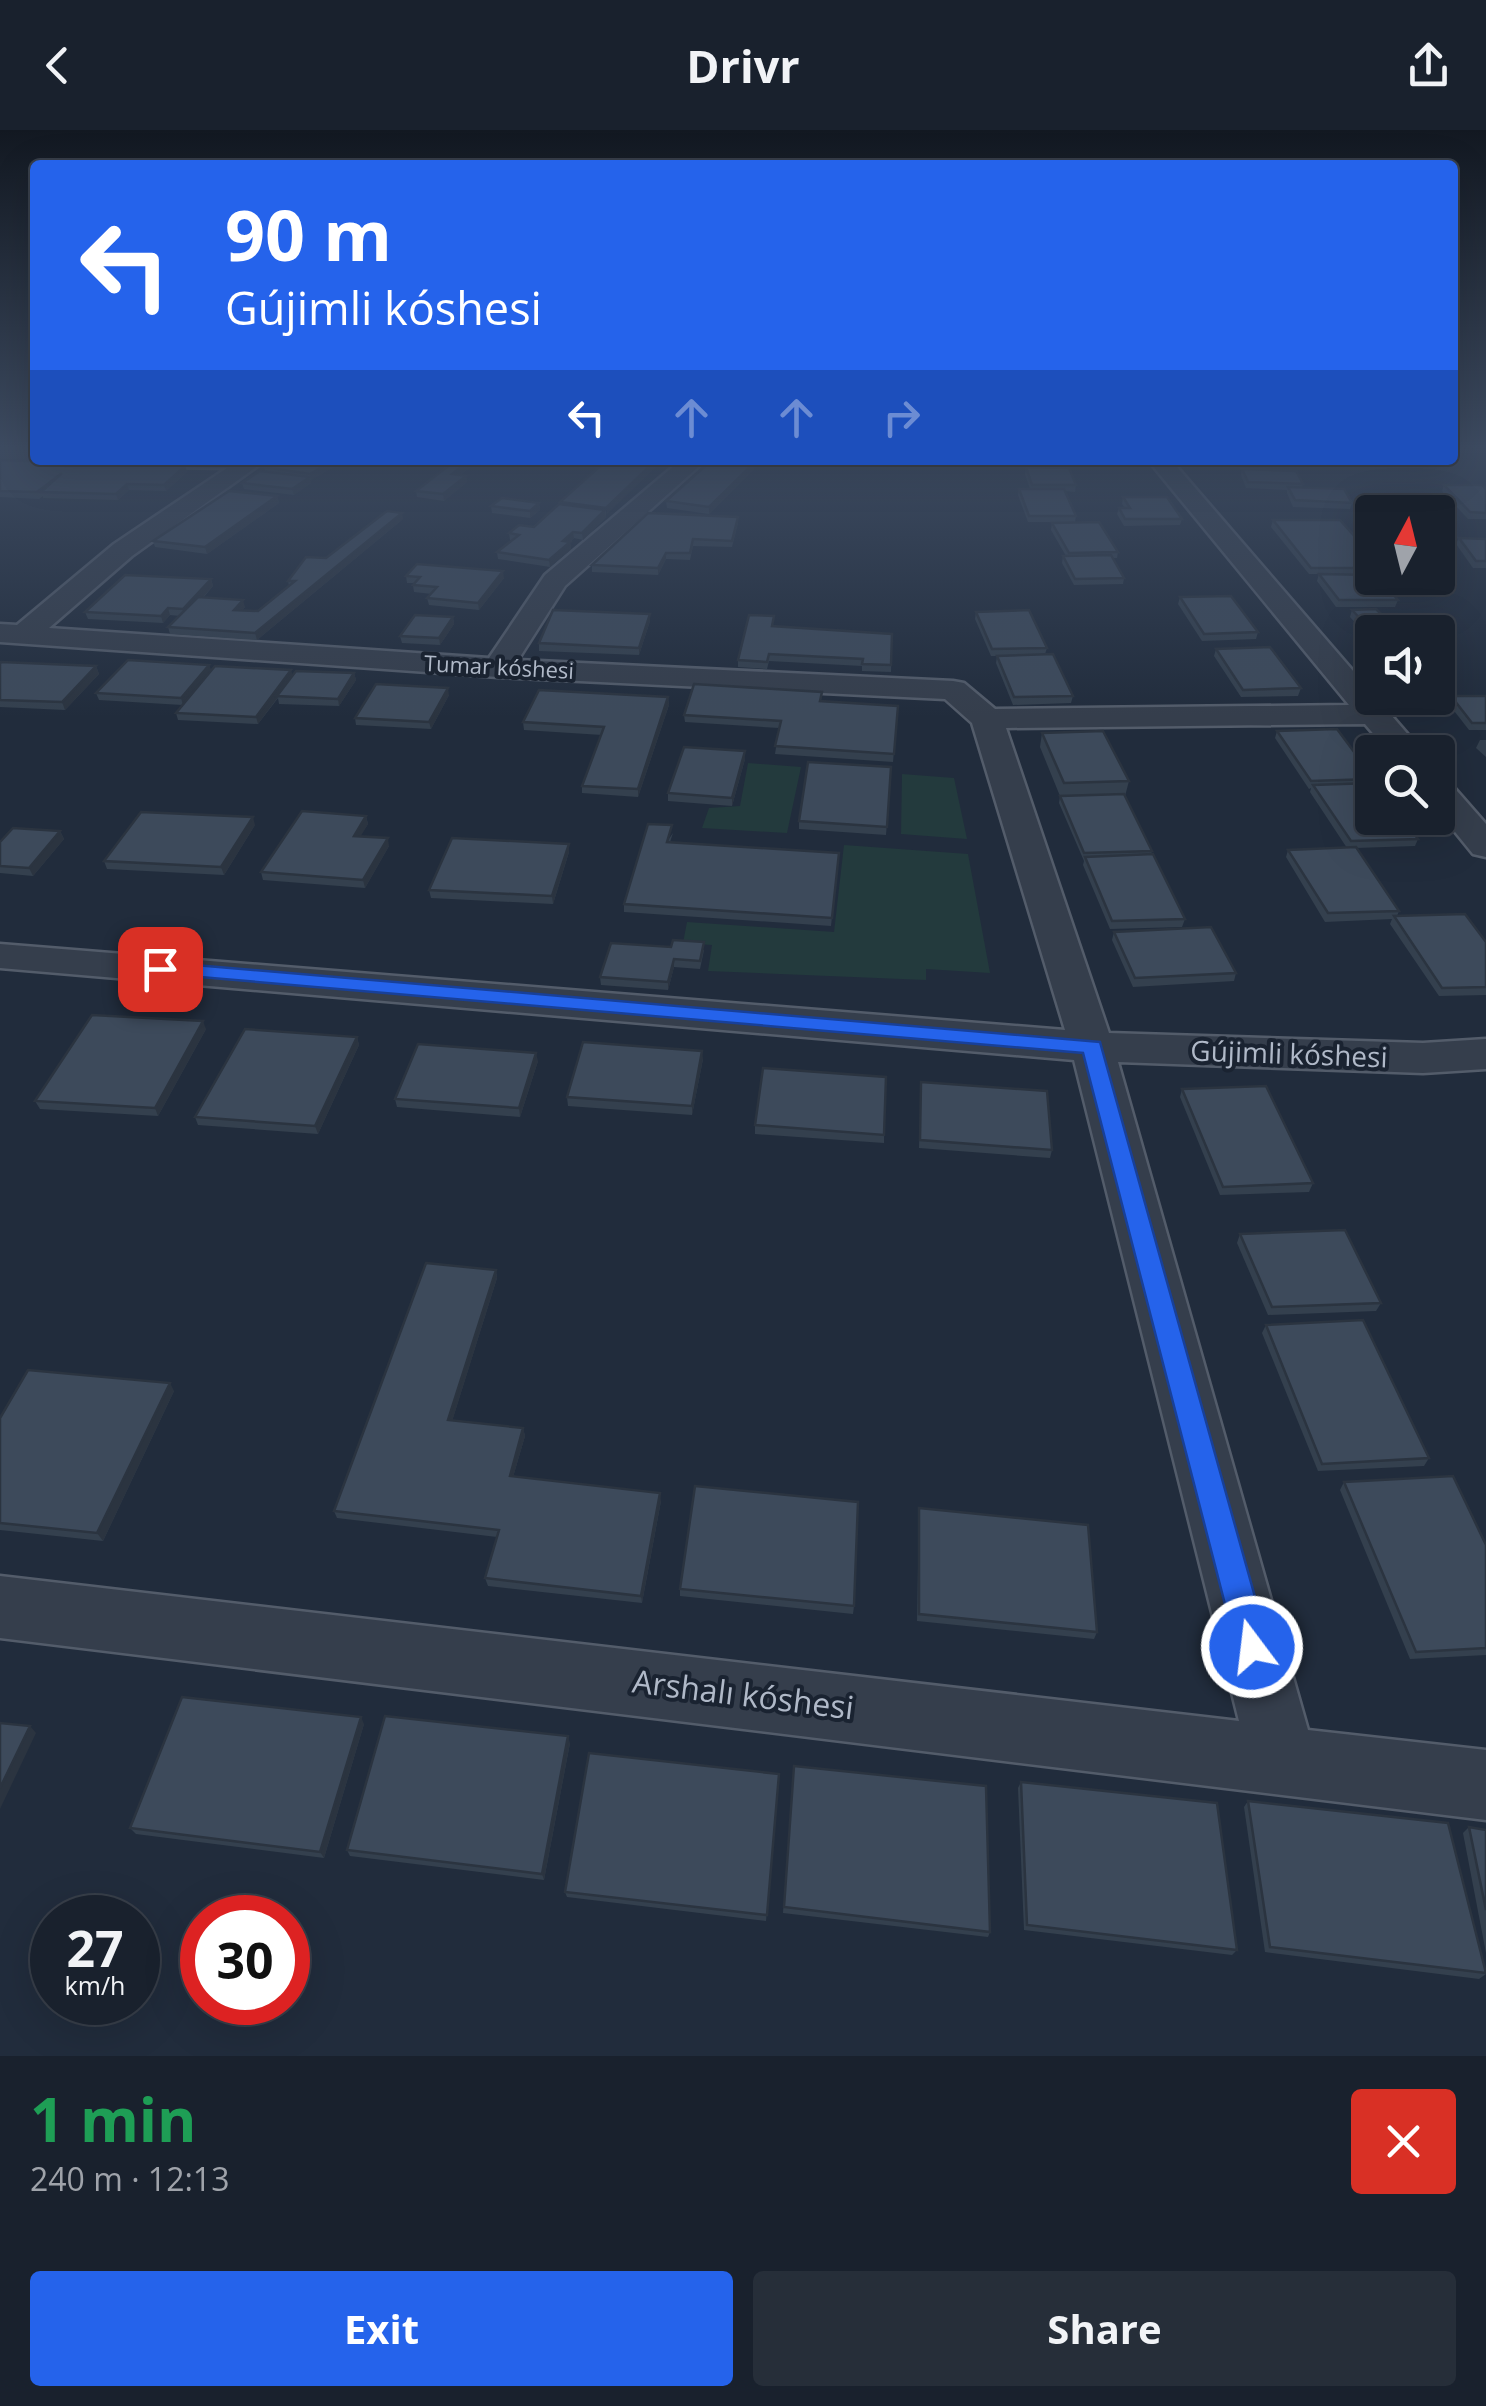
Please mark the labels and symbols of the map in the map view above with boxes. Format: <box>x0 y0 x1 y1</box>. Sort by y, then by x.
north arrow <box>1355 495 1455 595</box>
street label: Tumar kóshesi <box>423 647 575 685</box>
pin <box>118 927 203 1012</box>
street label: Gújimli kóshesi <box>1190 1031 1388 1075</box>
position arrow <box>1200 1595 1304 1699</box>
street label: Arshalı kóshesi <box>630 1659 856 1728</box>
speed limit sign: 30 <box>180 1895 310 2025</box>

